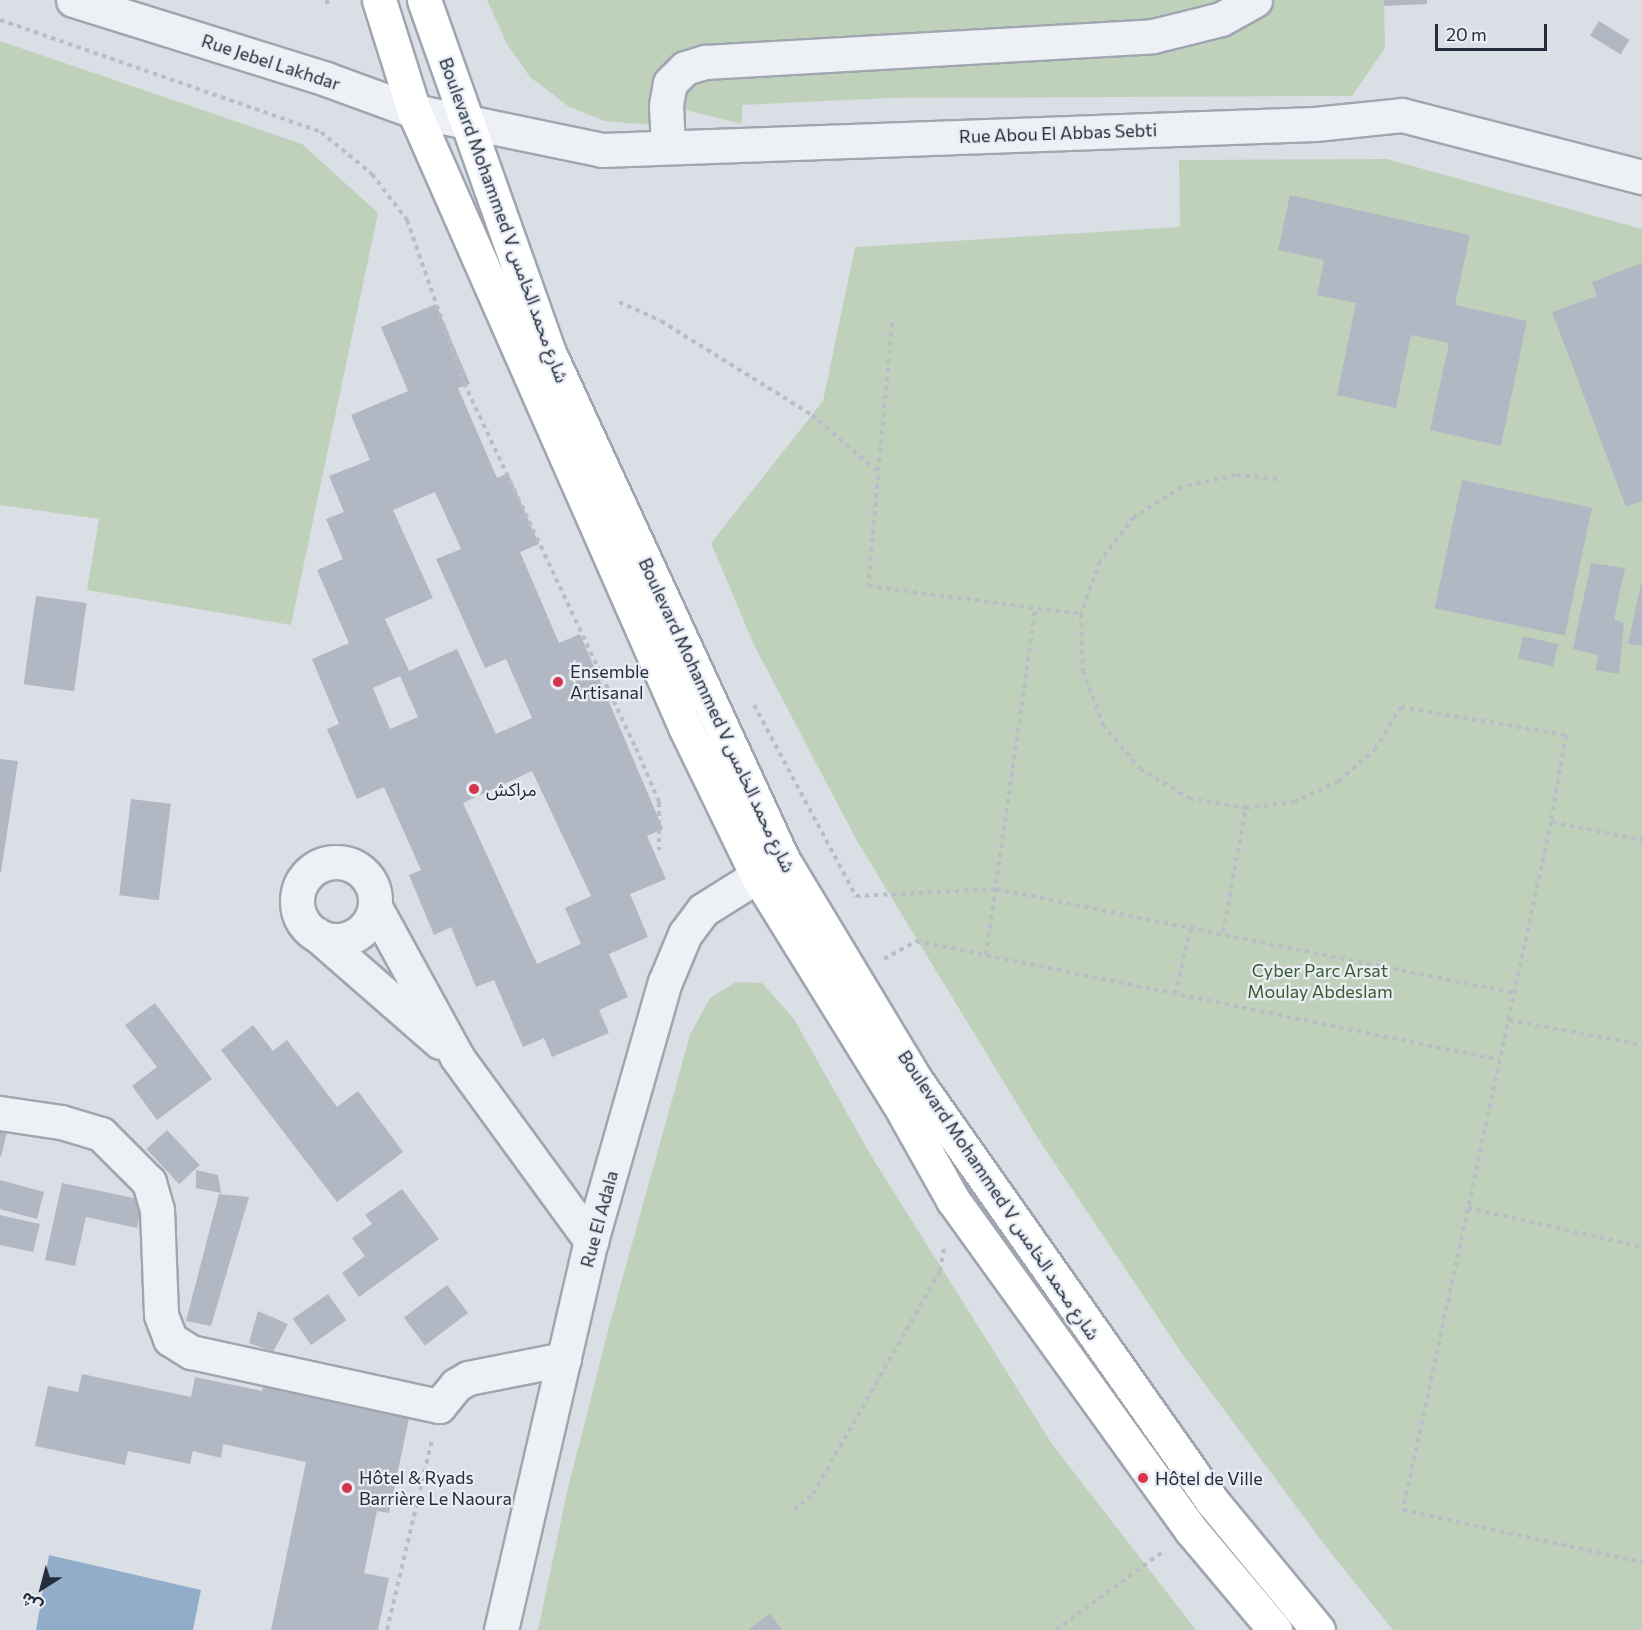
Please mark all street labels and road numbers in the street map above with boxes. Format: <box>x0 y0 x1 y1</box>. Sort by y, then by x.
street label: Rue Jebel Lakhdar <box>199 29 343 95</box>
street label: Boulevard Mohammed V شارع محمد الخامس <box>435 54 573 386</box>
street label: Rue Abou El Abbas Sebti <box>959 119 1157 147</box>
street label: Boulevard Mohammed V شارع محمد الخامس <box>634 554 800 876</box>
street label: Boulevard Mohammed V شارع محمد الخامس <box>894 1046 1104 1344</box>
street label: Rue El Adala <box>576 1168 622 1270</box>

